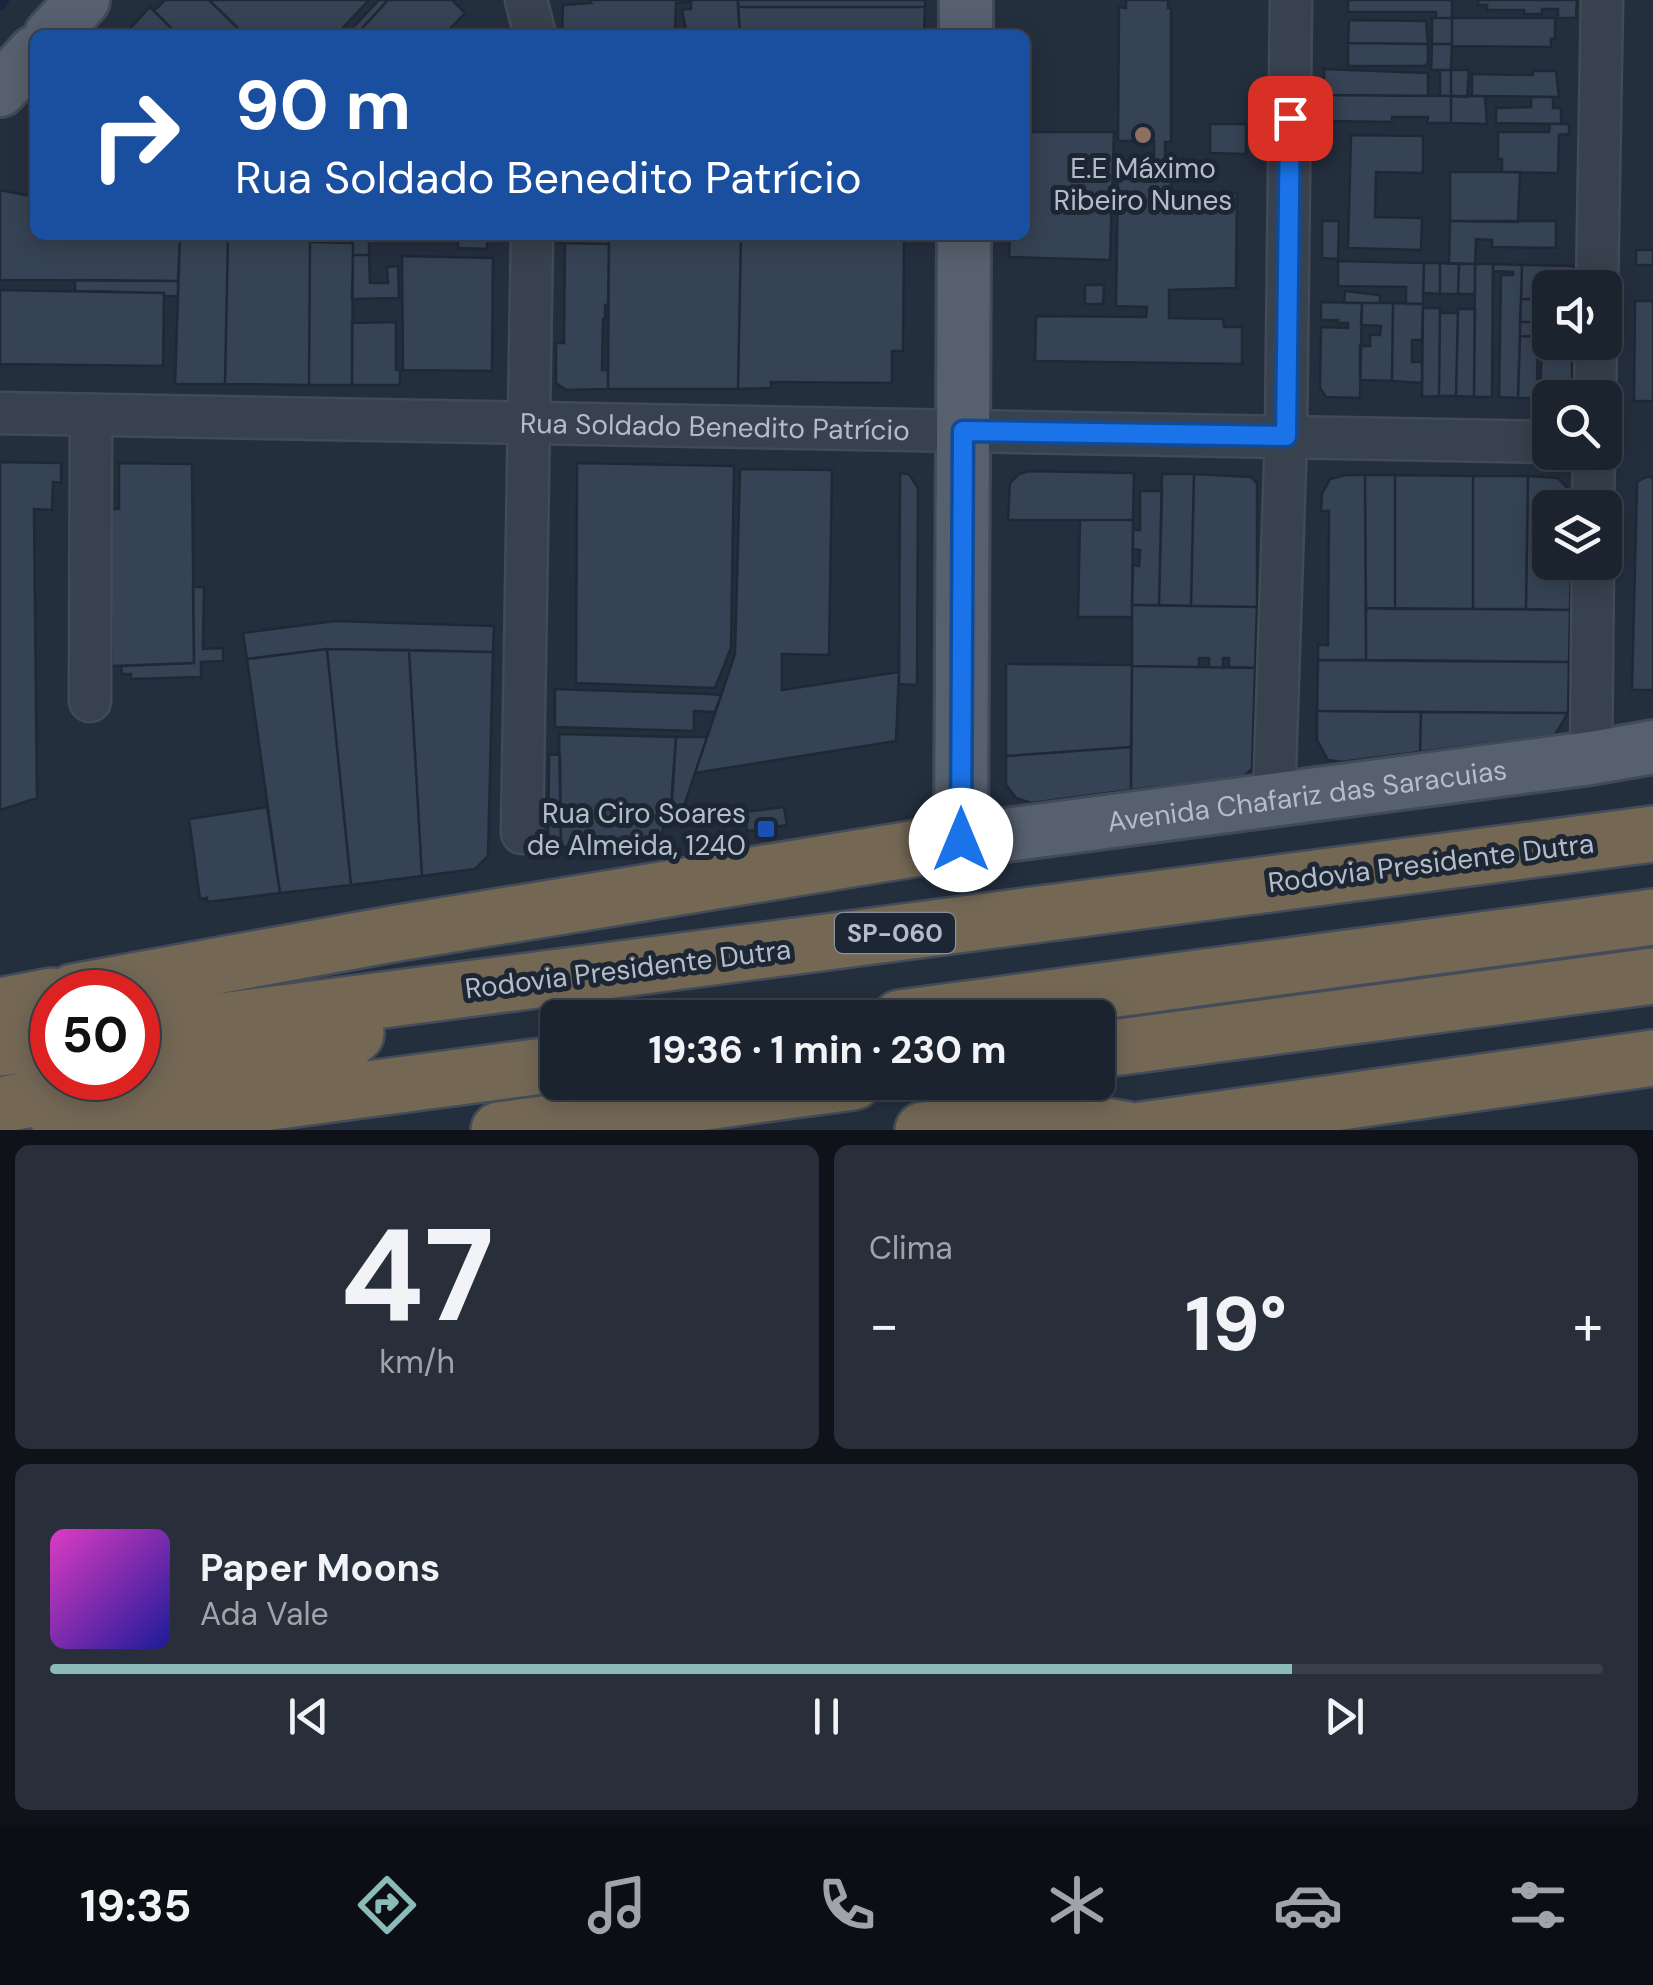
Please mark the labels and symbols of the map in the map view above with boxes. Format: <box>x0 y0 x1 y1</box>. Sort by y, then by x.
pin <box>1248 76 1333 161</box>
marker: E.E Máximo Ribeiro Nunes <box>1132 124 1154 146</box>
place label: E.E Máximo Ribeiro Nunes <box>1054 150 1232 219</box>
street label: Rua Soldado Benedito Patrício <box>520 404 910 449</box>
street label: Avenida Chafariz das Saracuias <box>1105 751 1509 840</box>
position arrow <box>909 788 1013 892</box>
place label: Rua Ciro Soares de Almeida, 1240 <box>527 795 746 864</box>
marker: Rua Ciro Soares de Almeida, 1240 <box>755 818 777 840</box>
street label: Rodovia Presidente Dutra <box>1266 825 1596 901</box>
road number: SP-060 <box>835 913 955 953</box>
street label: Rodovia Presidente Dutra <box>463 931 793 1007</box>
speed limit sign: 50 <box>30 970 160 1100</box>

